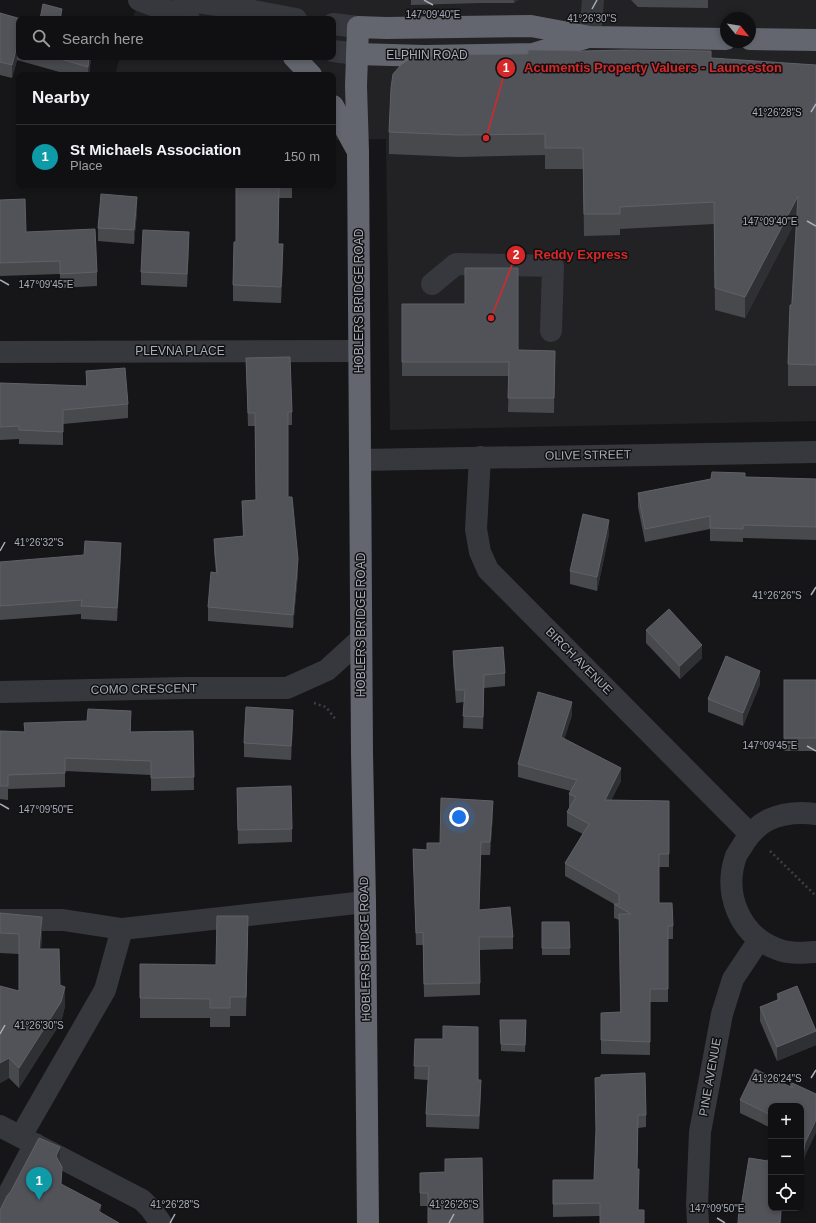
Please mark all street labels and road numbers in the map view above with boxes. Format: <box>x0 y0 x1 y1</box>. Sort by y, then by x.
street label: ELPHIN ROAD <box>386 48 468 62</box>
street label: HOBLERS BRIDGE ROAD <box>352 228 366 373</box>
street label: PLEVNA PLACE <box>135 344 225 358</box>
street label: OLIVE STREET <box>545 447 632 463</box>
street label: HOBLERS BRIDGE ROAD <box>354 552 368 697</box>
street label: BIRCH AVENUE <box>543 625 615 697</box>
street label: COMO CRESCENT <box>91 681 198 697</box>
street label: HOBLERS BRIDGE ROAD <box>357 876 373 1021</box>
street label: PINE AVENUE <box>696 1037 724 1117</box>

